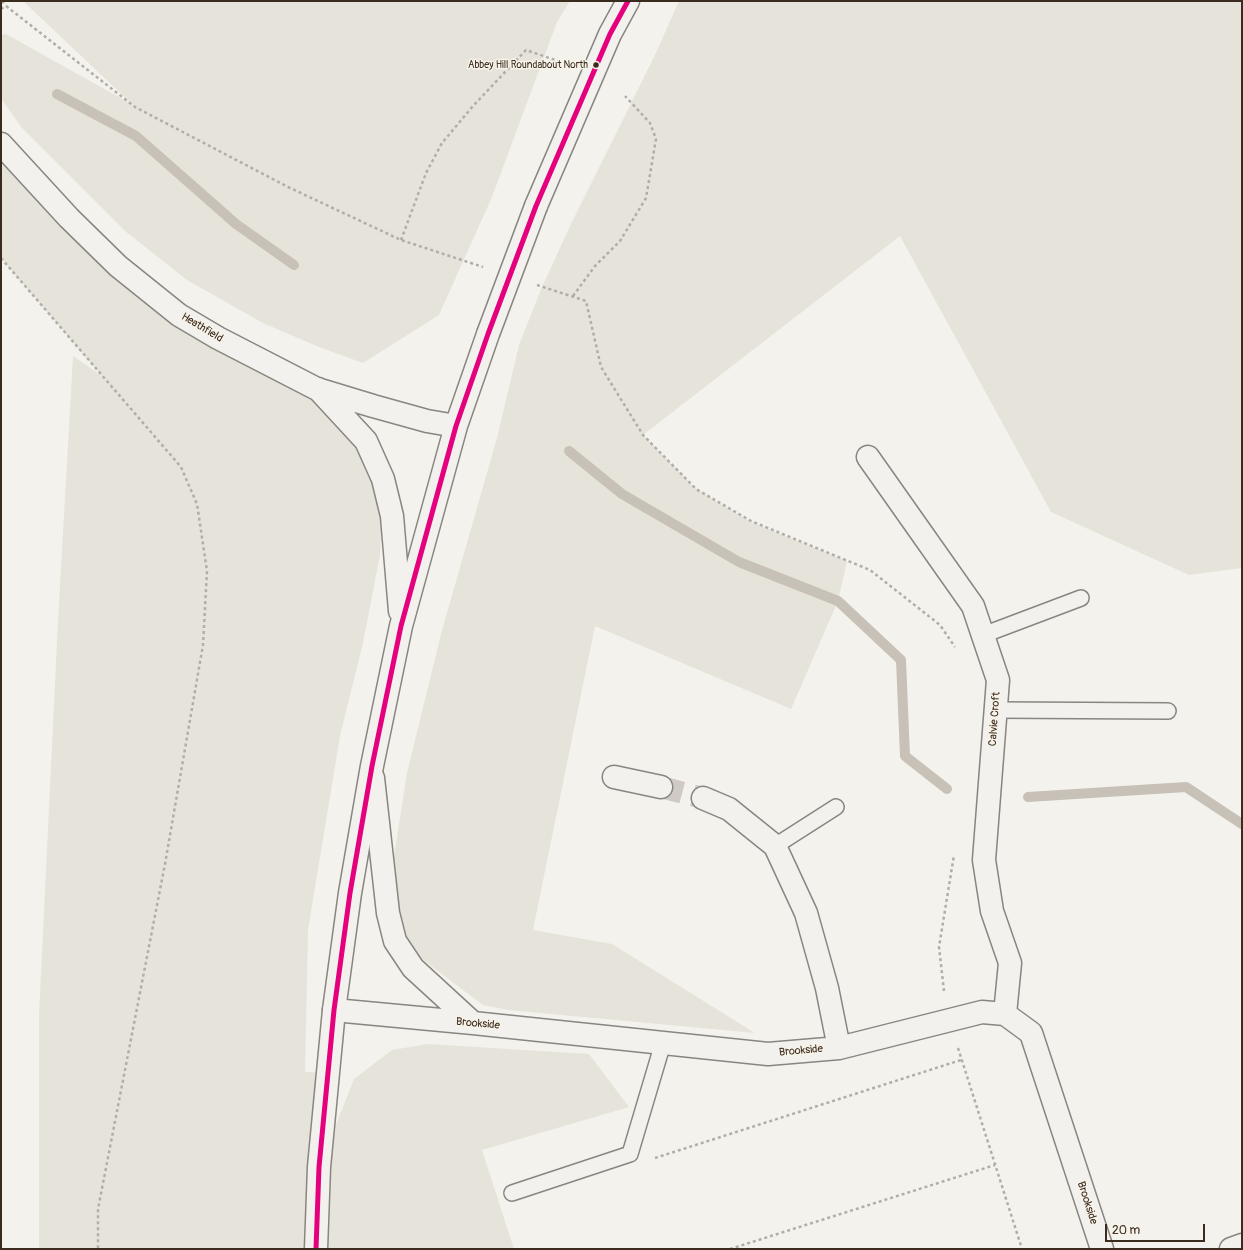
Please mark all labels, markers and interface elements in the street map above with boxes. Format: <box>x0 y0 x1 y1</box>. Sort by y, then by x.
place label: Abbey Hill Roundabout North <box>468 59 588 71</box>
marker: Abbey Hill Roundabout North <box>591 60 601 70</box>
street label: Heathfield <box>179 310 225 346</box>
street label: Calvie Croft <box>987 691 1003 747</box>
street label: Brookside <box>455 1016 501 1032</box>
street label: Brookside <box>778 1043 824 1059</box>
street label: Brookside <box>1074 1180 1100 1226</box>
scale bar <box>1107 1216 1207 1242</box>
text: 20 m <box>1112 1223 1140 1238</box>

